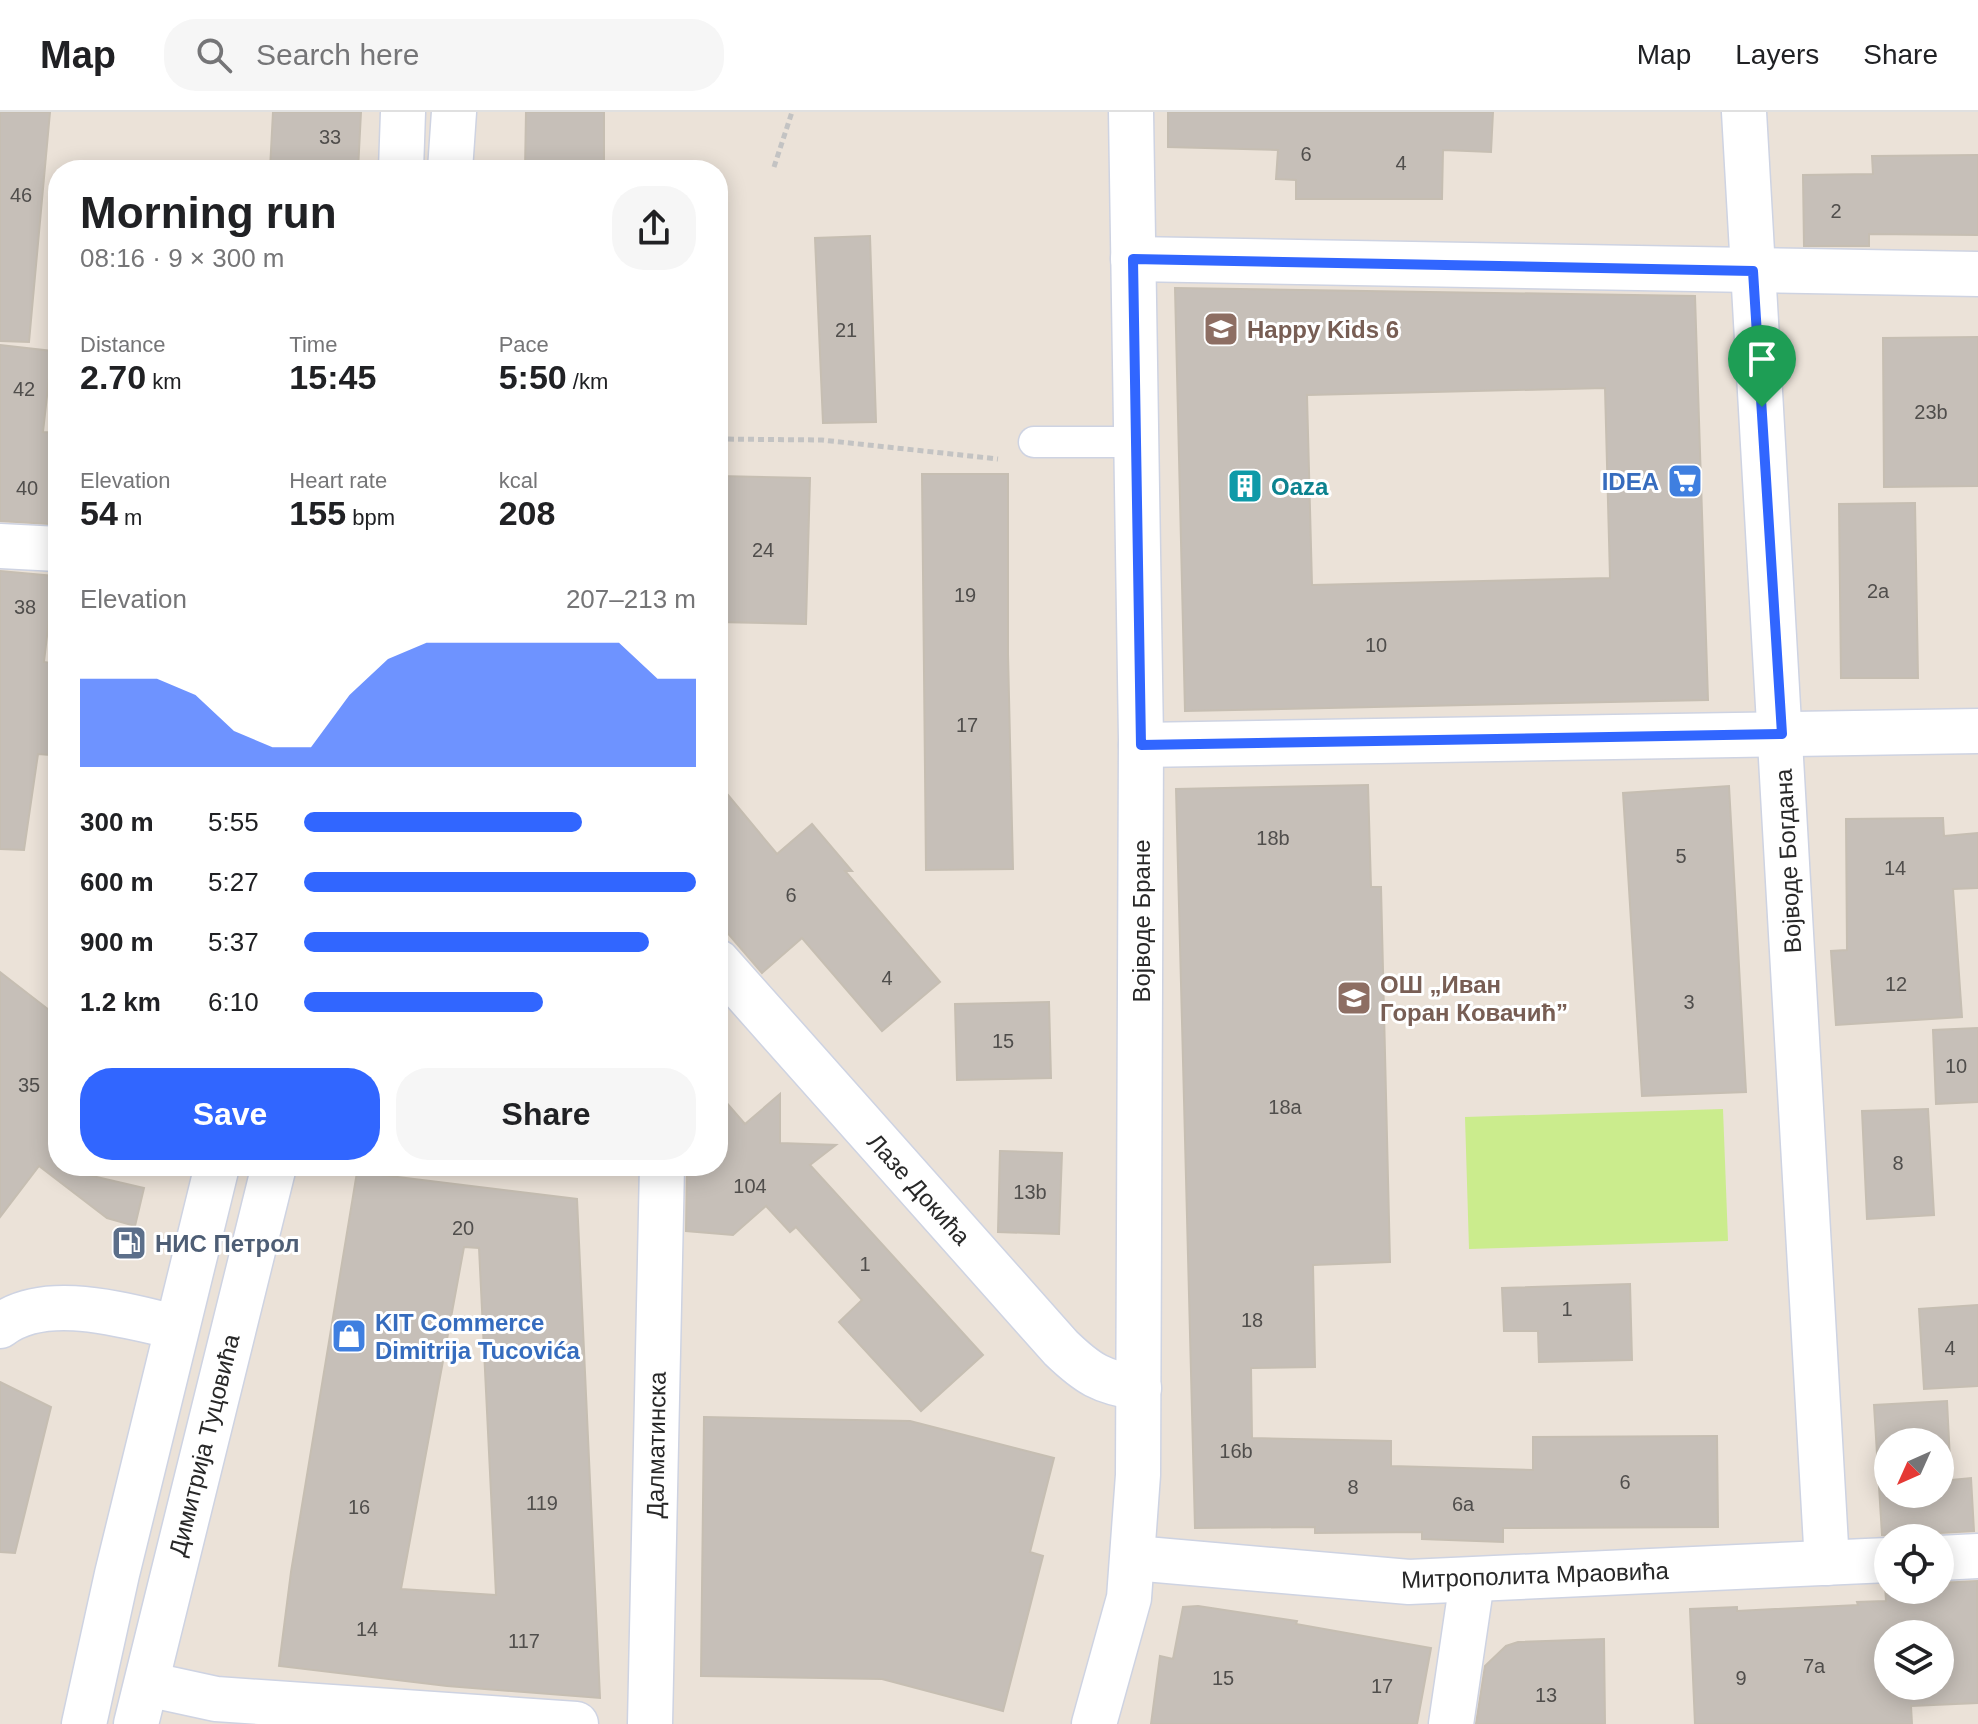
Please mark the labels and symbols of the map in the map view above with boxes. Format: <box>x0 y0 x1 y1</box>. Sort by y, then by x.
house number: 33 <box>319 126 341 148</box>
house number: 6 <box>1300 143 1312 165</box>
house number: 4 <box>1395 152 1407 174</box>
house number: 46 <box>10 184 32 206</box>
house number: 2 <box>1830 200 1842 222</box>
school or university icon: Happy Kids 6 <box>1202 310 1240 348</box>
place label: Happy Kids 6 <box>1247 316 1399 343</box>
house number: 21 <box>835 319 857 341</box>
pin <box>1728 325 1796 407</box>
house number: 42 <box>13 378 35 400</box>
house number: 23b <box>1914 401 1948 423</box>
supermarket icon: IDEA <box>1666 462 1704 500</box>
building icon: Oaza <box>1226 467 1264 505</box>
place label: IDEA <box>1602 468 1659 495</box>
place label: Oaza <box>1271 473 1329 500</box>
house number: 40 <box>16 477 38 499</box>
house number: 24 <box>752 539 774 561</box>
house number: 2a <box>1867 580 1890 602</box>
house number: 19 <box>954 584 976 606</box>
house number: 38 <box>14 596 36 618</box>
house number: 10 <box>1365 634 1387 656</box>
house number: 17 <box>956 714 978 736</box>
street label: Војводе Богдана <box>1770 767 1806 954</box>
house number: 18b <box>1256 827 1290 849</box>
street label: Војводе Бране <box>1128 839 1155 1003</box>
house number: 5 <box>1675 845 1687 867</box>
house number: 14 <box>1884 857 1906 879</box>
house number: 6 <box>785 884 797 906</box>
house number: 4 <box>881 967 893 989</box>
place label: ОШ „Иван Горан Ковачић” <box>1380 971 1568 1026</box>
house number: 12 <box>1885 973 1907 995</box>
school or university icon: ОШ „Иван Горан Ковачић” <box>1335 979 1373 1017</box>
house number: 3 <box>1683 991 1695 1013</box>
house number: 15 <box>992 1030 1014 1052</box>
house number: 10 <box>1945 1055 1967 1077</box>
house number: 35 <box>18 1074 40 1096</box>
house number: 18a <box>1268 1096 1303 1118</box>
street label: Лазе Докића <box>862 1128 976 1251</box>
house number: 8 <box>1892 1152 1904 1174</box>
house number: 104 <box>733 1175 767 1197</box>
house number: 13b <box>1013 1181 1047 1203</box>
house number: 20 <box>452 1217 474 1239</box>
fuel station icon: НИС Петрол <box>110 1224 148 1262</box>
place label: НИС Петрол <box>155 1230 300 1257</box>
house number: 1 <box>859 1253 871 1275</box>
house number: 1 <box>1561 1298 1573 1320</box>
place label: KIT Commerce Dimitrija Tucovića <box>375 1309 581 1364</box>
house number: 18 <box>1241 1309 1263 1331</box>
shop icon: KIT Commerce Dimitrija Tucovića <box>330 1317 368 1355</box>
street label: Димитрија Туцовића <box>163 1331 245 1559</box>
house number: 4 <box>1944 1337 1956 1359</box>
street label: Далматинска <box>641 1371 671 1519</box>
north arrow <box>1874 1428 1954 1508</box>
house number: 16b <box>1219 1440 1253 1462</box>
house number: 6 <box>1619 1471 1631 1493</box>
house number: 8 <box>1347 1476 1359 1498</box>
house number: 119 <box>526 1492 558 1514</box>
house number: 6a <box>1452 1493 1475 1515</box>
house number: 16 <box>348 1496 370 1518</box>
street label: Митрополита Мраовића <box>1401 1557 1670 1593</box>
house number: 14 <box>356 1618 378 1640</box>
house number: 117 <box>508 1630 540 1652</box>
house number: 7a <box>1803 1655 1826 1677</box>
house number: 15 <box>1212 1667 1234 1689</box>
house number: 9 <box>1735 1667 1747 1689</box>
house number: 17 <box>1371 1675 1393 1697</box>
house number: 13 <box>1535 1684 1557 1706</box>

